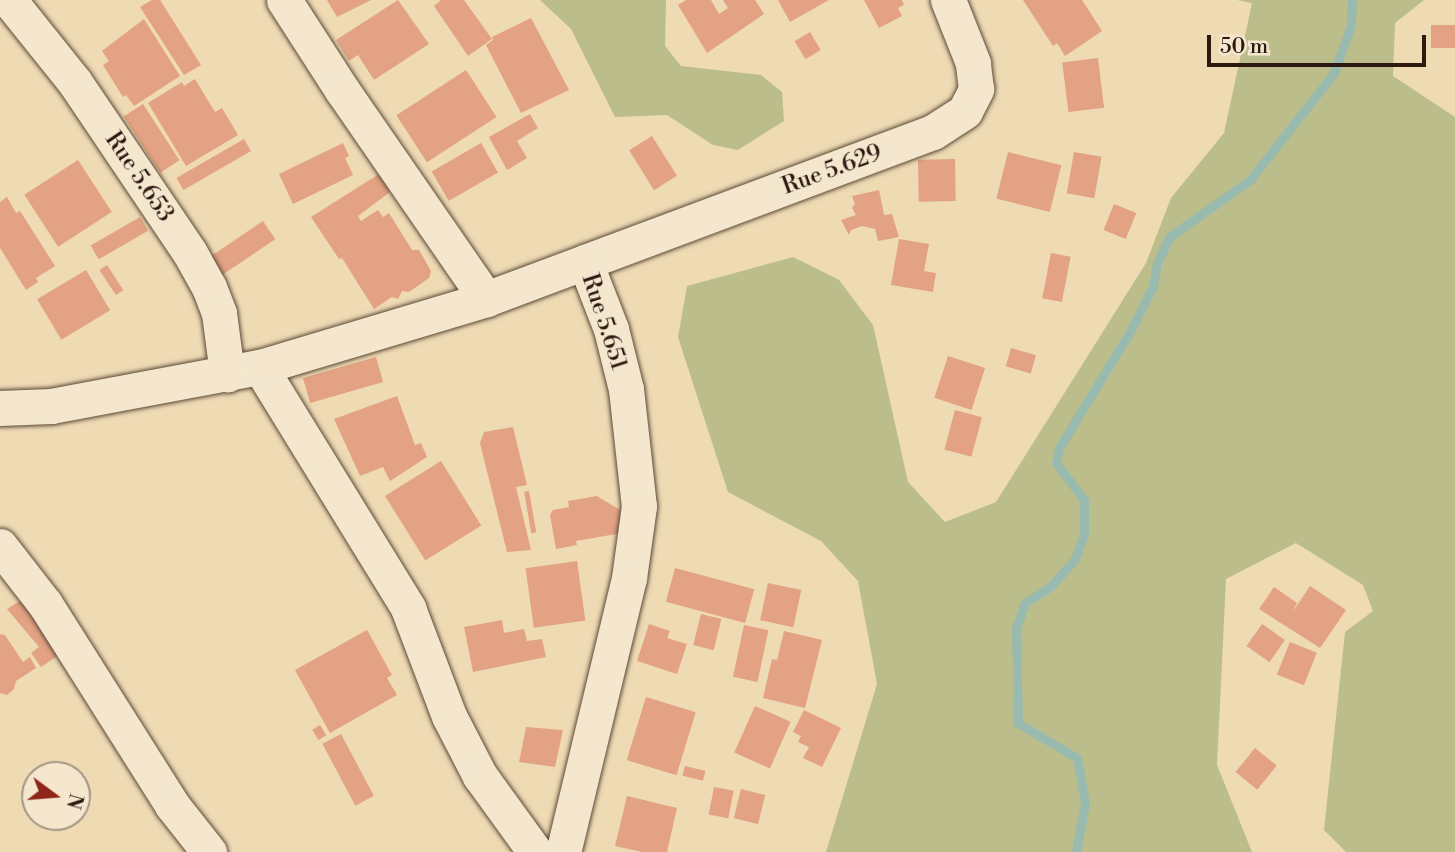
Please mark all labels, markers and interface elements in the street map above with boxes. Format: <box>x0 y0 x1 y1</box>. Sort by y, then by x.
scale bar <box>1210 21 1429 65</box>
text: 50 m <box>1220 34 1268 60</box>
street label: Rue 5.653 <box>99 127 179 227</box>
street label: Rue 5.629 <box>778 139 886 201</box>
street label: Rue 5.651 <box>575 270 633 374</box>
north arrow <box>21 761 91 831</box>
text: N <box>61 791 88 812</box>

